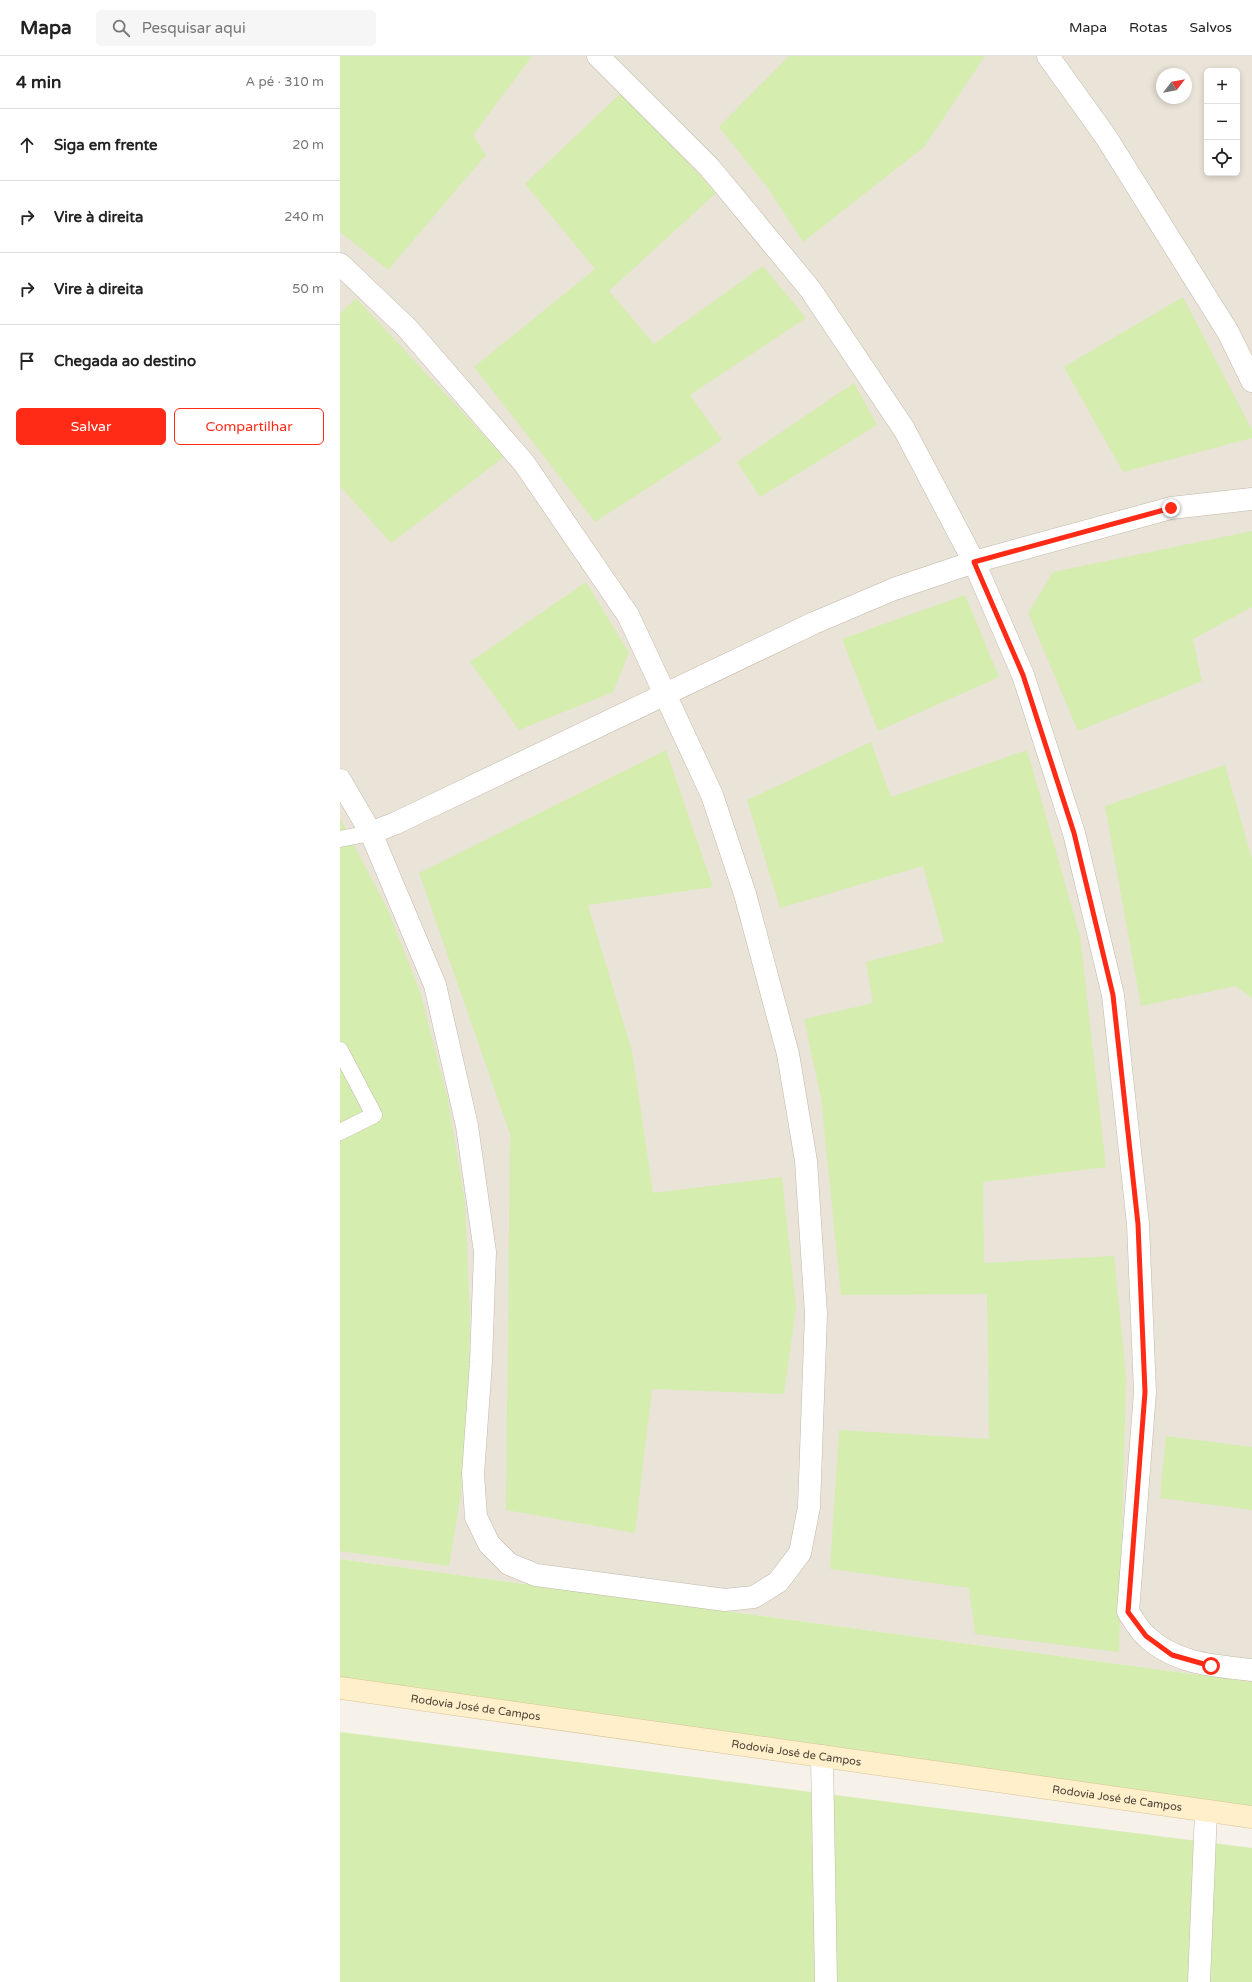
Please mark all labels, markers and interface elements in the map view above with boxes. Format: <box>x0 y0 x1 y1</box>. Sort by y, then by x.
search box <box>96 10 376 46</box>
text: Mapa <box>20 17 72 39</box>
icon: search <box>110 17 132 39</box>
text: Pesquisar aqui <box>142 19 246 37</box>
text: Mapa <box>1069 19 1107 36</box>
text: Rotas <box>1129 19 1167 36</box>
text: Salvos <box>1189 19 1232 36</box>
north arrow <box>1156 68 1192 104</box>
map controls <box>1204 68 1240 176</box>
button: + <box>1204 68 1240 104</box>
text: 4 min <box>16 72 61 93</box>
text: A pé · 310 m <box>245 74 324 90</box>
button: − <box>1204 104 1240 140</box>
icon: ahead <box>16 134 38 156</box>
text: Siga em frente <box>54 136 158 154</box>
text: 20 m <box>292 137 324 153</box>
button: locate <box>1204 140 1240 176</box>
icon: right <box>16 206 38 228</box>
text: Vire à direita <box>54 208 143 226</box>
text: 240 m <box>284 209 324 225</box>
icon: right <box>16 278 38 300</box>
text: Vire à direita <box>54 280 143 298</box>
text: 50 m <box>292 281 324 297</box>
icon: arrive <box>16 350 38 372</box>
text: Chegada ao destino <box>54 352 196 370</box>
button: Salvar <box>16 408 166 445</box>
button: Compartilhar <box>174 408 324 445</box>
route end <box>1162 499 1180 517</box>
route start <box>1202 1657 1220 1675</box>
street label: Rodovia José de Campos <box>410 1692 541 1723</box>
street label: Rodovia José de Campos <box>731 1737 862 1768</box>
street label: Rodovia José de Campos <box>1052 1782 1183 1814</box>

